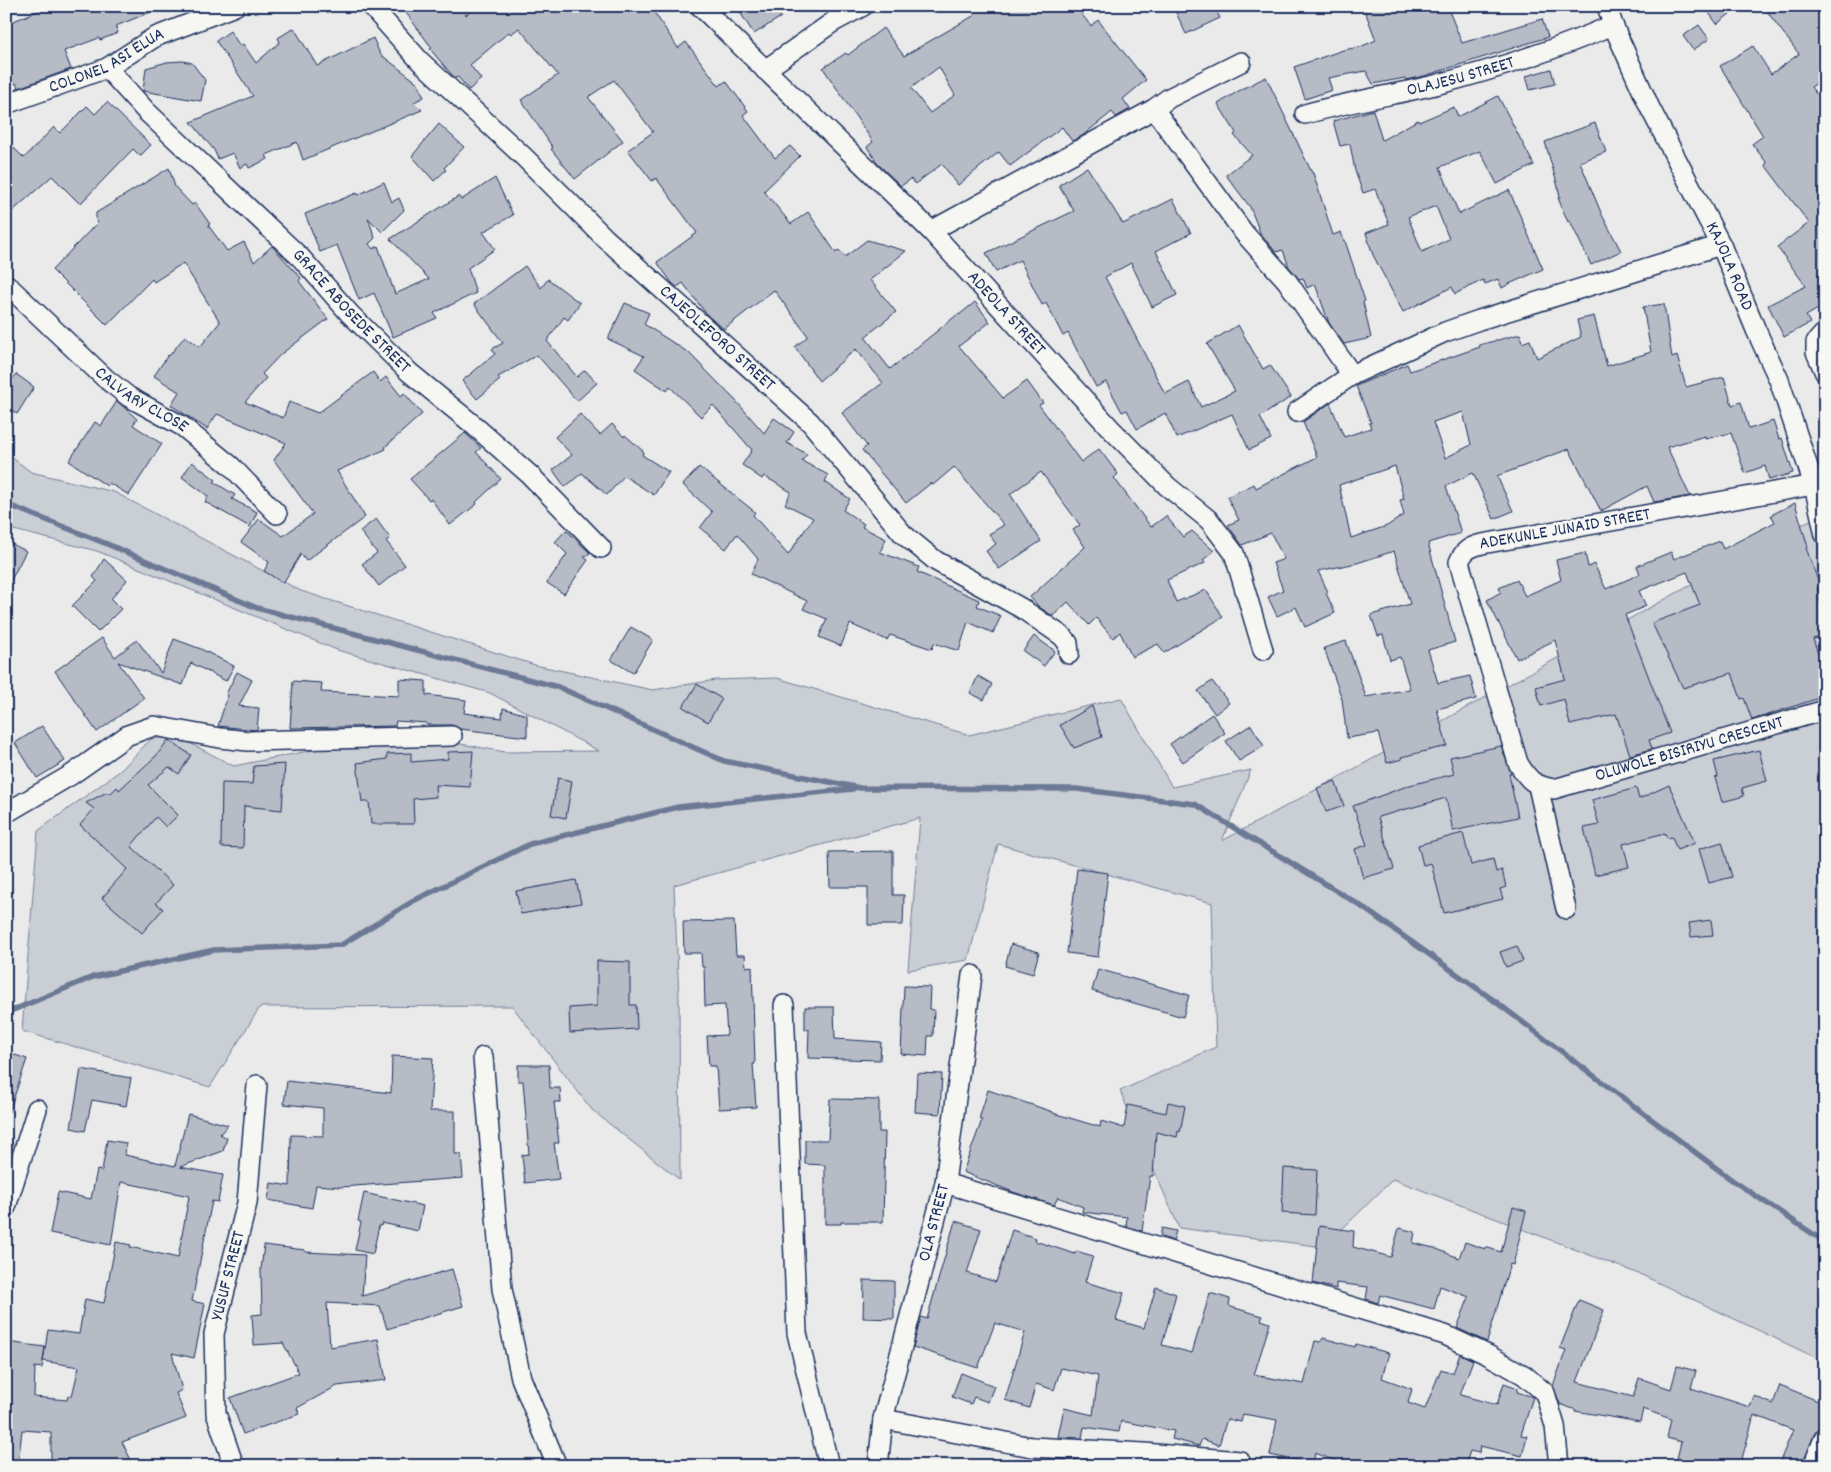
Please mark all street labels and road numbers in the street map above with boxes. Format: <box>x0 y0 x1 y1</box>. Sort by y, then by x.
street label: COLONEL ASI ELUA <box>46 22 168 100</box>
street label: OLAJESU STREET <box>1405 50 1518 103</box>
street label: KAJOLA ROAD <box>1699 218 1759 315</box>
street label: GRACE ABOSEDE STREET <box>287 243 416 379</box>
street label: ADEOLA STREET <box>961 266 1051 361</box>
street label: CAJEOLEFORO STREET <box>653 279 780 397</box>
street label: CALVARY CLOSE <box>88 361 194 439</box>
street label: ADEKUNLE JUNAID STREET <box>1478 503 1652 557</box>
street label: OLUWOLE BISIRIYU CRESCENT <box>1592 710 1787 789</box>
street label: OLA STREET <box>912 1181 957 1264</box>
street label: YUSUF STREET <box>205 1228 252 1323</box>

